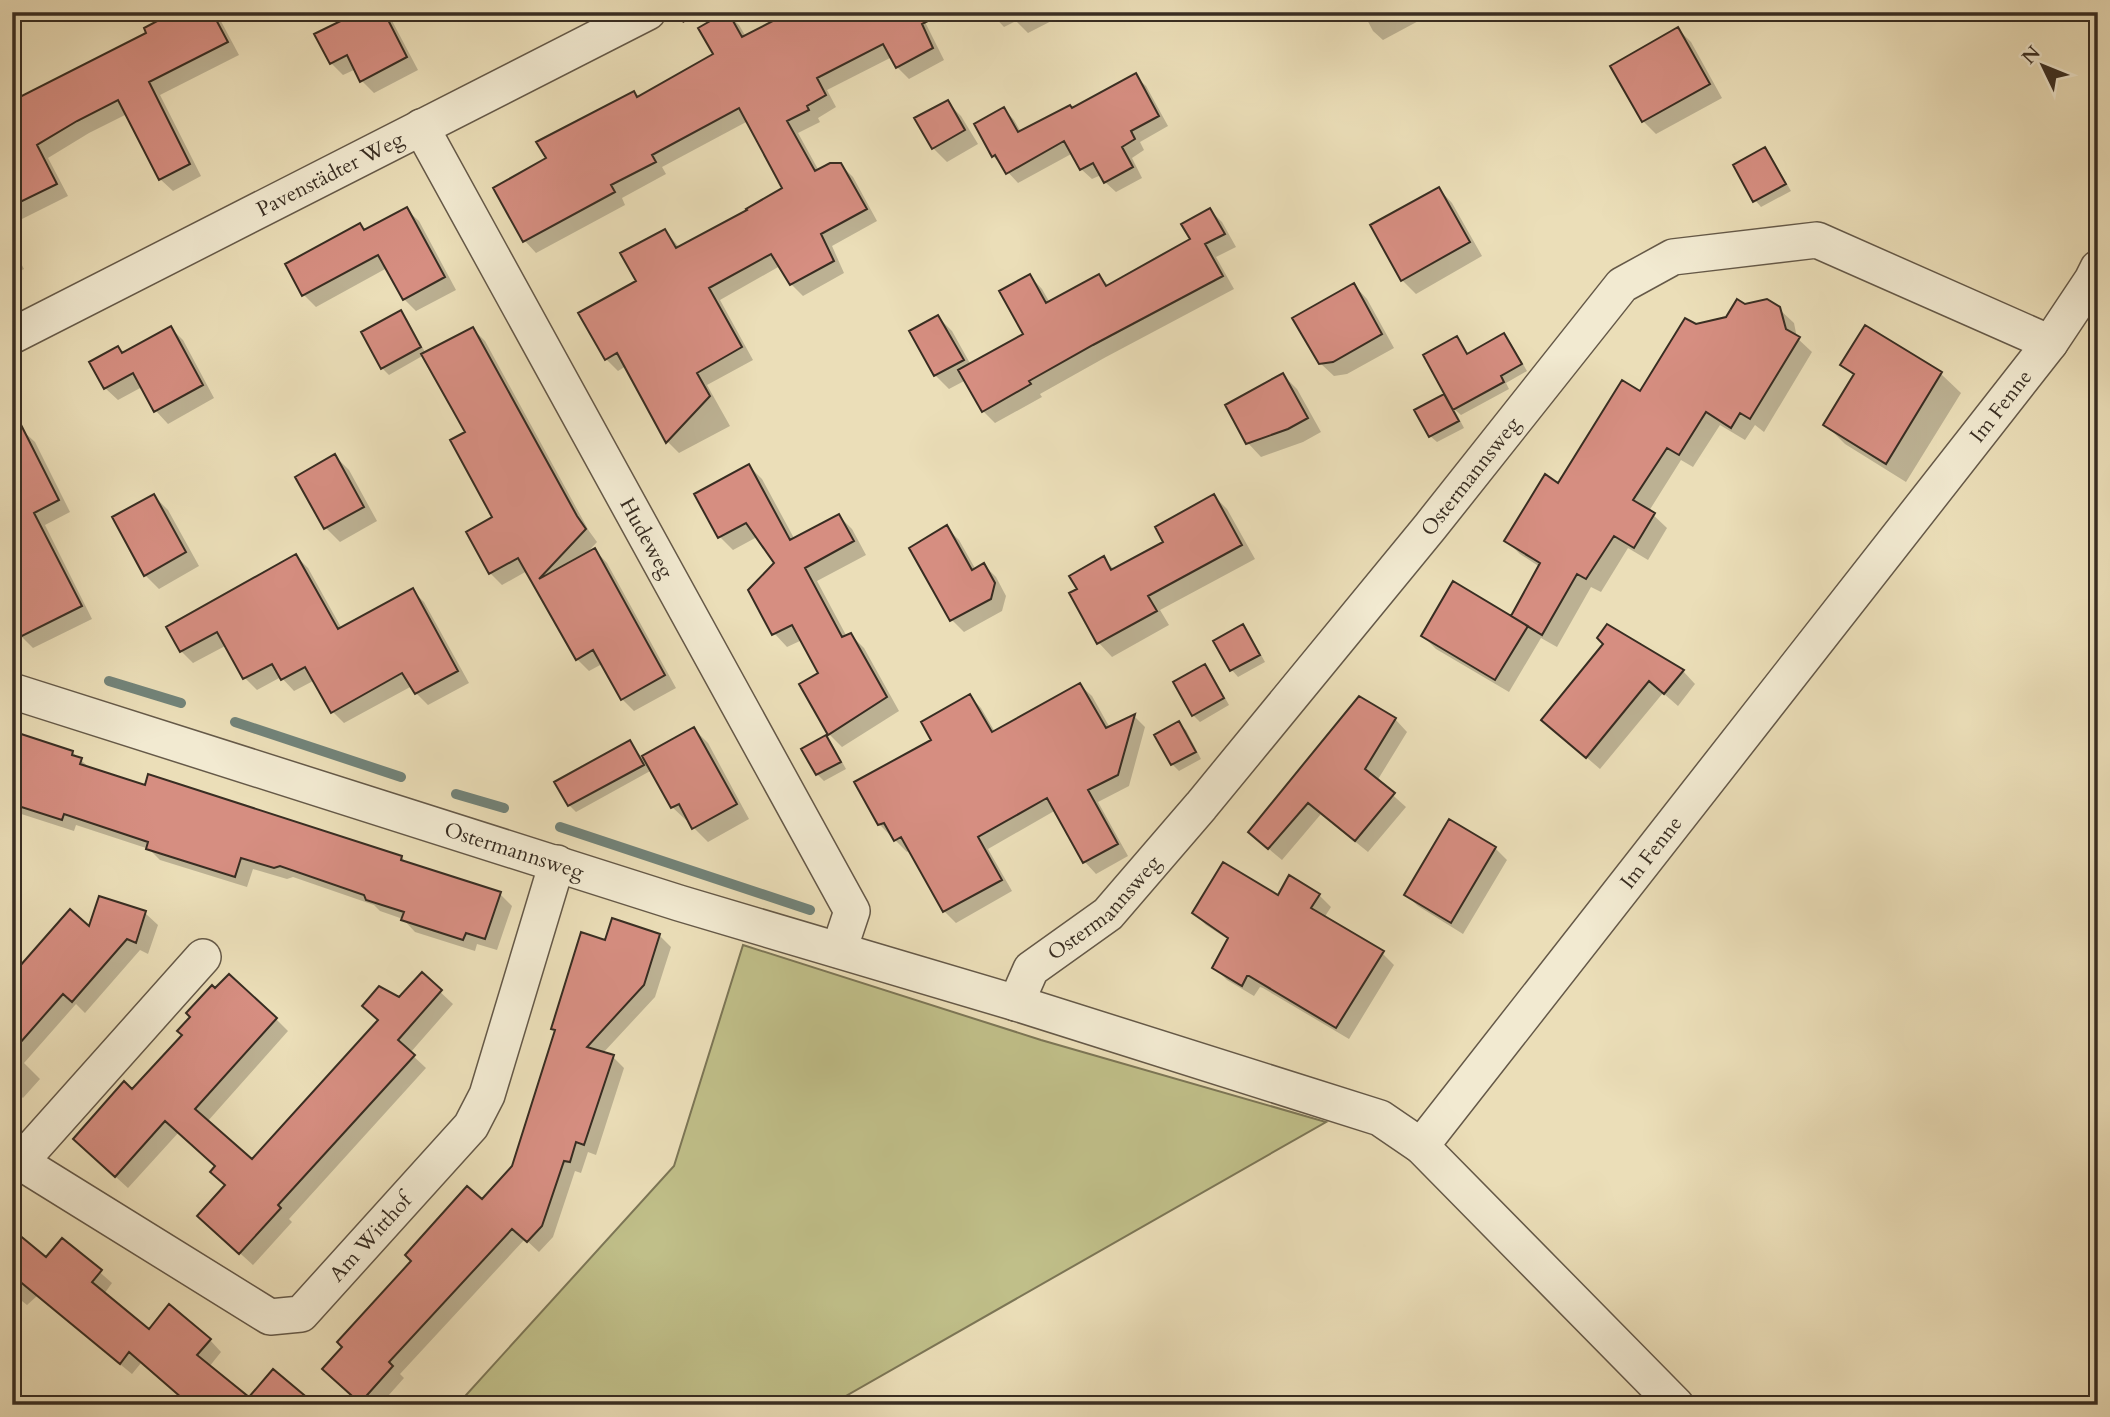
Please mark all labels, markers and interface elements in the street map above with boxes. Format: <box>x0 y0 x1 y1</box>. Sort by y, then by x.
north arrow <box>2008 32 2078 102</box>
text: N <box>2016 40 2047 70</box>
street label: Pavenstädter Weg <box>252 125 409 224</box>
street label: Im Fenne <box>1963 364 2039 449</box>
street label: Ostermannsweg <box>1414 411 1527 542</box>
street label: Hudeweg <box>613 493 681 584</box>
street label: Im Fenne <box>1614 810 1689 895</box>
street label: Ostermannsweg <box>441 815 588 887</box>
street label: Ostermannsweg <box>1042 849 1168 968</box>
street label: Am Witthof <box>323 1185 421 1288</box>

